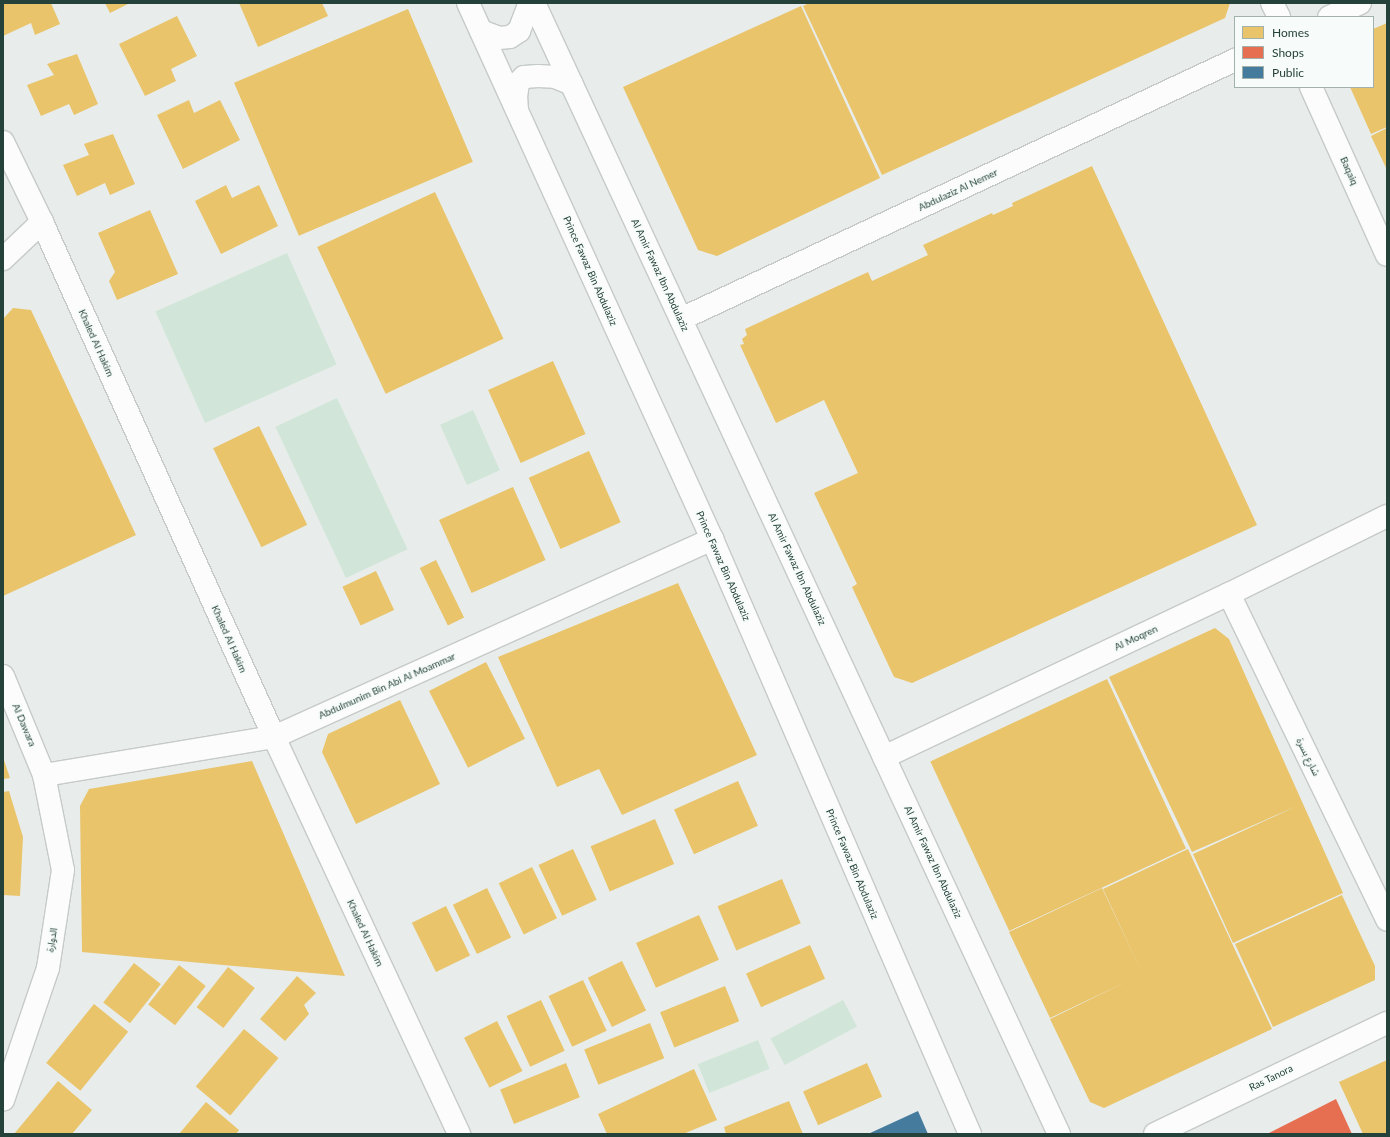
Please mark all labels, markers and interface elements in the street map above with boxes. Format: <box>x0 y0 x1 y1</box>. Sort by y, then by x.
legend <box>1234 16 1374 88</box>
text: Homes <box>1272 25 1309 40</box>
text: Shops <box>1272 45 1304 60</box>
text: Public <box>1272 65 1304 80</box>
street label: Baqaiq <box>1337 155 1361 187</box>
street label: Abdulaziz Al Nemer <box>916 166 1000 214</box>
street label: Prince Fawaz Bin Abdulaziz <box>560 214 620 328</box>
street label: Al Amir Fawaz Ibn Abdulaziz <box>628 216 692 334</box>
street label: Khaled Al Hakim <box>76 307 116 379</box>
street label: Prince Fawaz Bin Abdulaziz <box>693 509 753 623</box>
street label: Al Amir Fawaz Ibn Abdulaziz <box>765 510 829 628</box>
street label: Khaled Al Hakim <box>209 603 249 675</box>
street label: Al Moqren <box>1112 623 1160 653</box>
street label: Abdulmunim Bin Abi Al Moammar <box>316 650 458 722</box>
street label: Al Dawara <box>10 702 38 748</box>
street label: شارع بسرة <box>1294 736 1322 778</box>
street label: Al Amir Fawaz Ibn Abdulaziz <box>901 803 965 921</box>
street label: Prince Fawaz Bin Abdulaziz <box>823 807 881 921</box>
street label: Khaled Al Hakim <box>344 897 386 969</box>
street label: الدوارة <box>44 927 60 953</box>
street label: Ras Tanora <box>1247 1062 1295 1094</box>

